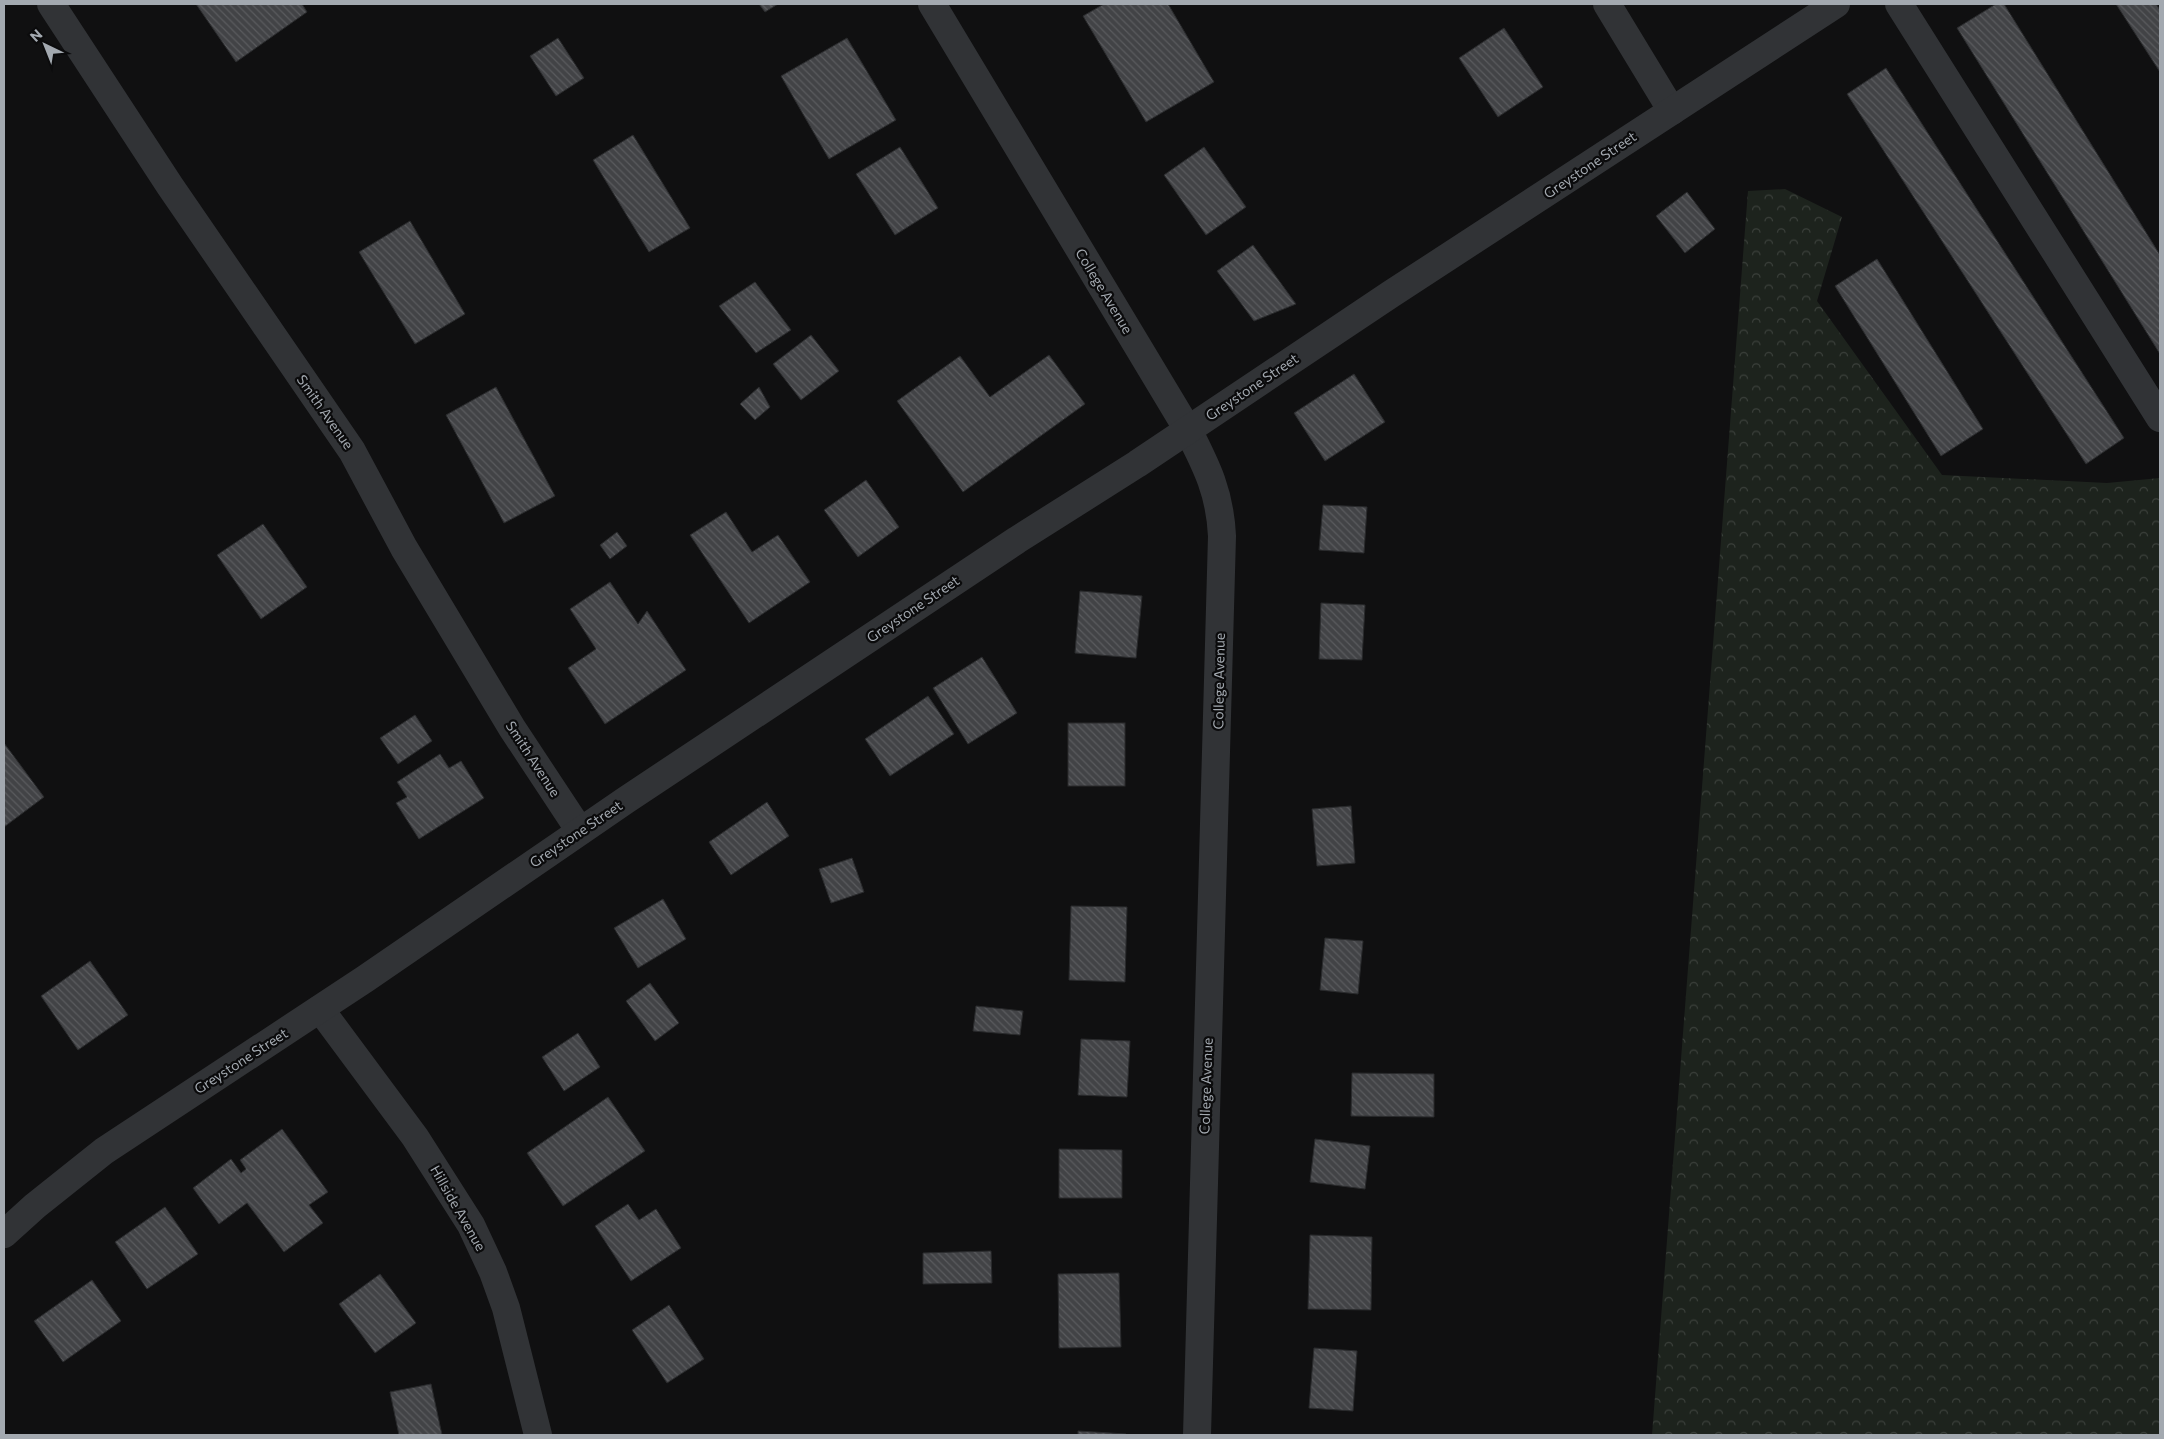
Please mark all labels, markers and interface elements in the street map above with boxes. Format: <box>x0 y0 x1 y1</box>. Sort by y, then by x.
north arrow <box>20 20 70 70</box>
text: N <box>26 25 45 45</box>
street label: Greystone Street <box>1540 127 1639 202</box>
street label: College Avenue <box>1072 245 1137 337</box>
street label: Greystone Street <box>1202 349 1301 424</box>
street label: Smith Avenue <box>293 371 357 452</box>
street label: Greystone Street <box>863 571 962 646</box>
street label: College Avenue <box>1209 633 1228 729</box>
street label: Smith Avenue <box>503 718 564 800</box>
street label: Greystone Street <box>526 796 625 871</box>
street label: Greystone Street <box>191 1024 291 1097</box>
street label: College Avenue <box>1195 1037 1216 1135</box>
street label: Hillside Avenue <box>427 1162 490 1254</box>

